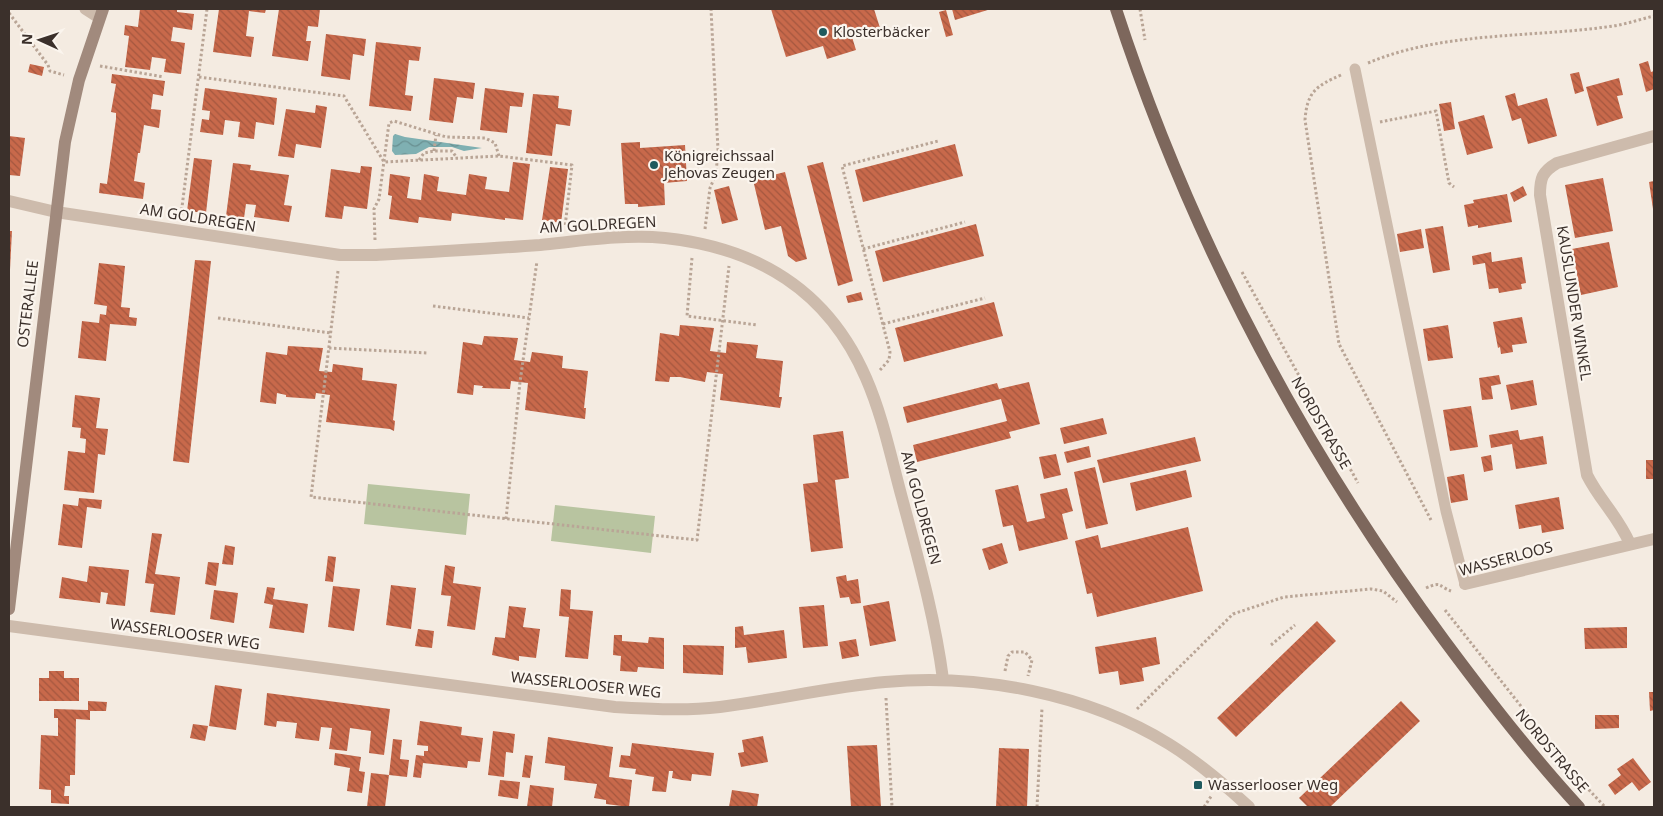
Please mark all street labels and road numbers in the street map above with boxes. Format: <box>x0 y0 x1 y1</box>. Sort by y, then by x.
street label: AM GOLDREGEN <box>139 198 257 236</box>
street label: AM GOLDREGEN <box>539 211 657 237</box>
street label: KAUSLUNDER WINKEL <box>1553 224 1597 382</box>
street label: OSTERALLEE <box>12 259 42 349</box>
street label: NORDSTRASSE <box>1287 373 1356 472</box>
street label: AM GOLDREGEN <box>897 449 947 567</box>
street label: WASSERLOOS <box>1457 536 1555 580</box>
street label: WASSERLOOSER WEG <box>109 613 261 653</box>
street label: WASSERLOOSER WEG <box>510 666 662 702</box>
street label: NORDSTRASSE <box>1512 704 1594 797</box>

